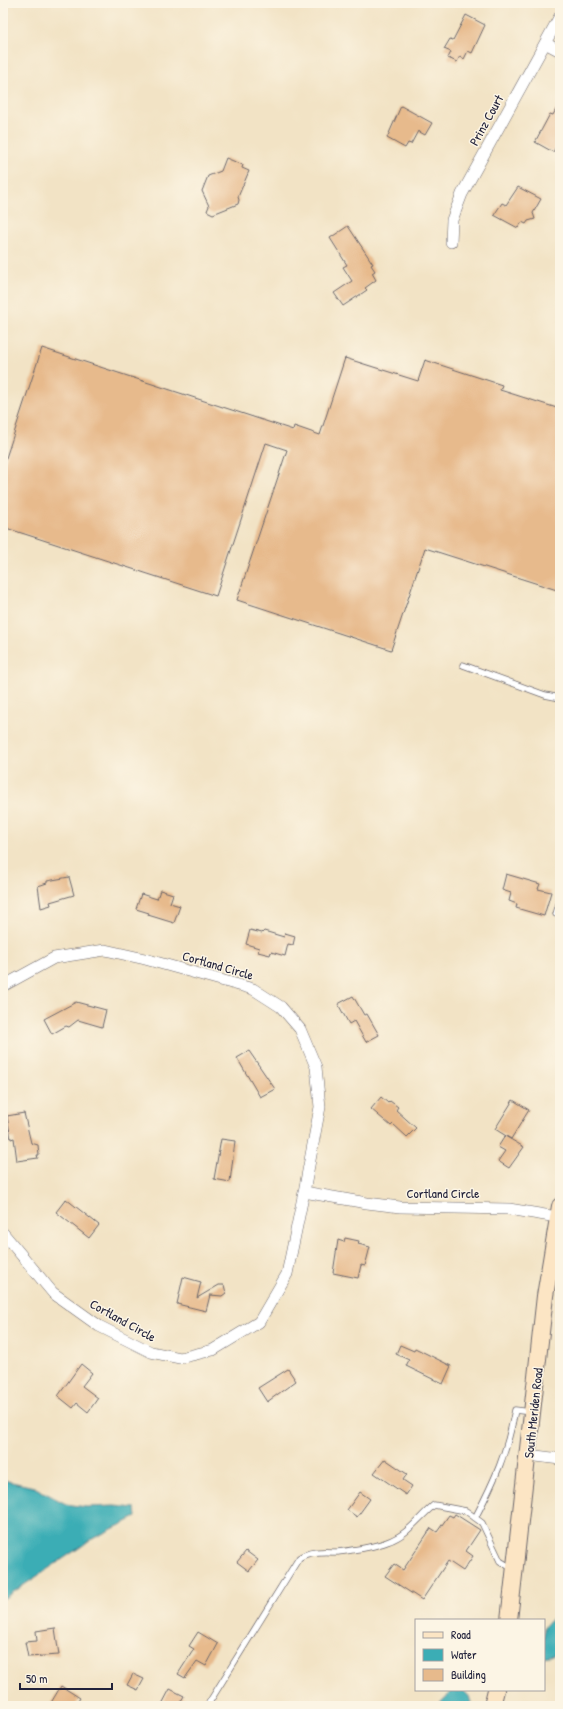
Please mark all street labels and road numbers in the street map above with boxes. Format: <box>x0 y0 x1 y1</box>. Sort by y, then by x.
street label: Prinz Court <box>465 91 508 149</box>
street label: Cortland Circle <box>180 946 256 984</box>
street label: Cortland Circle <box>406 1184 480 1202</box>
street label: Cortland Circle <box>87 1294 159 1346</box>
street label: South Meriden Road <box>519 1367 547 1459</box>

